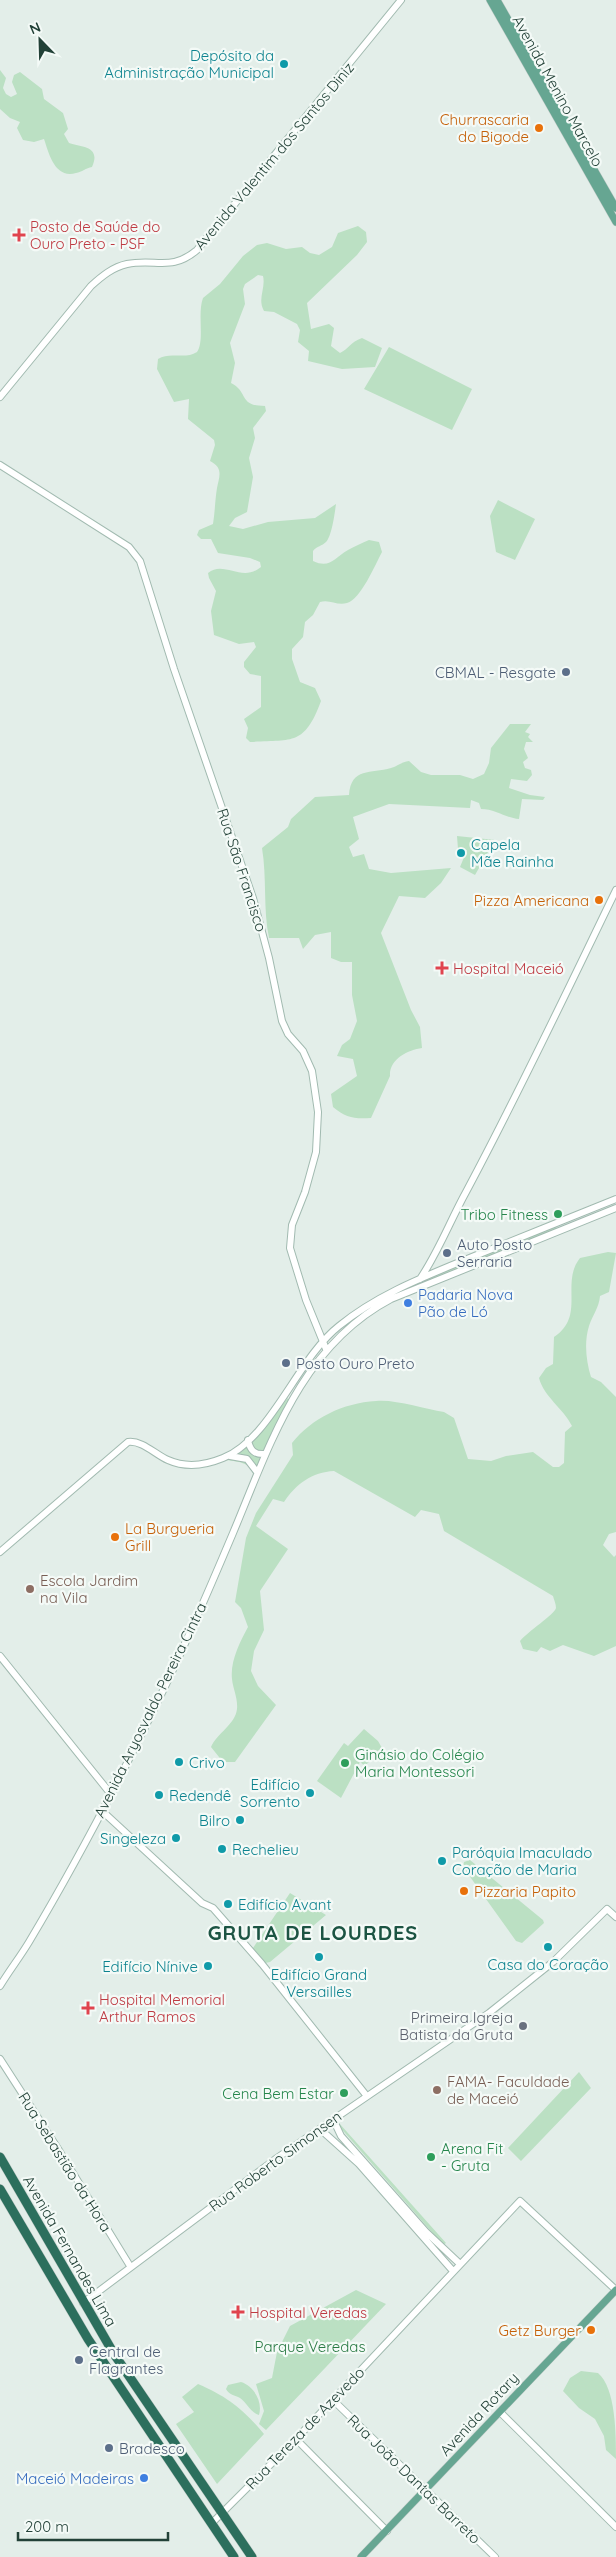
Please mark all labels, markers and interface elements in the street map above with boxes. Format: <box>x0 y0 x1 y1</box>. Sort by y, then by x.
street label: Avenida Menino Marcelo <box>509 12 607 170</box>
north arrow <box>15 15 65 65</box>
text: N <box>27 18 43 38</box>
place label: Depósito da Administração Municipal <box>104 46 274 82</box>
street label: Avenida Valentim dos Santos Diniz <box>190 58 358 254</box>
marker: Depósito da Administração Municipal <box>278 58 290 70</box>
place label: Churrascaria do Bigode <box>440 110 529 146</box>
marker: Churrascaria do Bigode <box>533 122 545 134</box>
place label: Posto de Saúde do Ouro Preto - PSF <box>30 217 160 253</box>
marker: Posto de Saúde do Ouro Preto - PSF <box>12 228 26 242</box>
place label: CBMAL - Resgate <box>435 663 556 682</box>
marker: CBMAL - Resgate <box>560 666 572 678</box>
street label: Rua São Francisco <box>213 806 271 934</box>
place label: Capela Mãe Rainha <box>471 835 554 871</box>
marker: Capela Mãe Rainha <box>455 847 467 859</box>
place label: Pizza Americana <box>474 891 589 910</box>
marker: Pizza Americana <box>593 894 605 906</box>
place label: Hospital Maceió <box>453 959 564 978</box>
marker: Hospital Maceió <box>435 961 449 975</box>
place label: Tribo Fitness <box>461 1205 548 1224</box>
marker: Tribo Fitness <box>552 1208 564 1220</box>
place label: Auto Posto Serraria <box>457 1235 532 1271</box>
marker: Auto Posto Serraria <box>441 1247 453 1259</box>
place label: Padaria Nova Pão de Ló <box>418 1285 513 1321</box>
marker: Padaria Nova Pão de Ló <box>402 1297 414 1309</box>
place label: Posto Ouro Preto <box>296 1354 415 1373</box>
marker: Posto Ouro Preto <box>280 1357 292 1369</box>
place label: La Burgueria Grill <box>125 1519 214 1555</box>
marker: La Burgueria Grill <box>109 1531 121 1543</box>
place label: Escola Jardim na Vila <box>40 1571 138 1607</box>
marker: Escola Jardim na Vila <box>24 1583 36 1595</box>
street label: Avenida Aryosvaldo Pereira Cintra <box>90 1599 210 1821</box>
place label: Ginásio do Colégio Maria Montessori <box>355 1745 484 1781</box>
place label: Crivo <box>189 1753 225 1772</box>
marker: Crivo <box>173 1756 185 1768</box>
marker: Ginásio do Colégio Maria Montessori <box>339 1757 351 1769</box>
place label: Edifício Sorrento <box>240 1775 300 1811</box>
place label: Redendê <box>169 1786 231 1805</box>
marker: Edifício Sorrento <box>304 1787 316 1799</box>
marker: Redendê <box>153 1789 165 1801</box>
place label: Bilro <box>199 1811 230 1830</box>
marker: Bilro <box>234 1814 246 1826</box>
place label: Singeleza <box>100 1829 166 1848</box>
marker: Singeleza <box>170 1832 182 1844</box>
place label: Rechelieu <box>232 1840 299 1859</box>
marker: Rechelieu <box>216 1843 228 1855</box>
place label: Paróquia Imaculado Coração de Maria <box>452 1843 592 1879</box>
marker: Paróquia Imaculado Coração de Maria <box>436 1855 448 1867</box>
place label: Pizzaria Papito <box>474 1882 576 1901</box>
marker: Pizzaria Papito <box>458 1885 470 1897</box>
place label: Edifício Avant <box>238 1895 332 1914</box>
marker: Edifício Avant <box>222 1898 234 1910</box>
district label: GRUTA DE LOURDES <box>208 1920 418 1945</box>
marker: Casa do Coração <box>542 1941 554 1953</box>
marker: Edifício Grand Versailles <box>313 1951 325 1963</box>
place label: Casa do Coração <box>488 1955 608 1974</box>
place label: Edifício Nínive <box>102 1957 198 1976</box>
marker: Edifício Nínive <box>202 1960 214 1972</box>
place label: Edifício Grand Versailles <box>271 1965 367 2001</box>
place label: Hospital Memorial Arthur Ramos <box>99 1990 225 2026</box>
marker: Hospital Memorial Arthur Ramos <box>81 2001 95 2015</box>
place label: Primeira Igreja Batista da Gruta <box>399 2008 513 2044</box>
marker: Primeira Igreja Batista da Gruta <box>517 2020 529 2032</box>
place label: FAMA- Faculdade de Maceió <box>447 2072 569 2108</box>
place label: Cena Bem Estar <box>222 2084 334 2103</box>
marker: FAMA- Faculdade de Maceió <box>431 2084 443 2096</box>
marker: Cena Bem Estar <box>338 2087 350 2099</box>
street label: Rua Sebastião da Hora <box>14 2089 116 2235</box>
street label: Rua Roberto Simonsen <box>205 2106 345 2216</box>
place label: Arena Fit - Gruta <box>441 2139 503 2175</box>
marker: Arena Fit - Gruta <box>425 2151 437 2163</box>
street label: Avenida Fernandes Lima <box>19 2172 121 2330</box>
place label: Hospital Veredas <box>249 2303 367 2322</box>
marker: Hospital Veredas <box>231 2305 245 2319</box>
place label: Getz Burger <box>499 2321 581 2340</box>
marker: Getz Burger <box>585 2324 597 2336</box>
park label: Parque Veredas <box>255 2337 365 2356</box>
place label: Central de Flagrantes <box>89 2342 163 2378</box>
marker: Central de Flagrantes <box>73 2354 85 2366</box>
street label: Rua Tereza de Azevedo <box>242 2363 368 2493</box>
street label: Avenida Rotary <box>435 2368 523 2460</box>
street label: Rua João Dantas Barreto <box>343 2410 485 2548</box>
place label: Bradesco <box>119 2439 185 2458</box>
marker: Bradesco <box>103 2442 115 2454</box>
place label: Maceió Madeiras <box>16 2469 134 2488</box>
marker: Maceió Madeiras <box>138 2472 150 2484</box>
scale bar <box>18 2510 168 2542</box>
text: 200 m <box>25 2517 69 2536</box>

